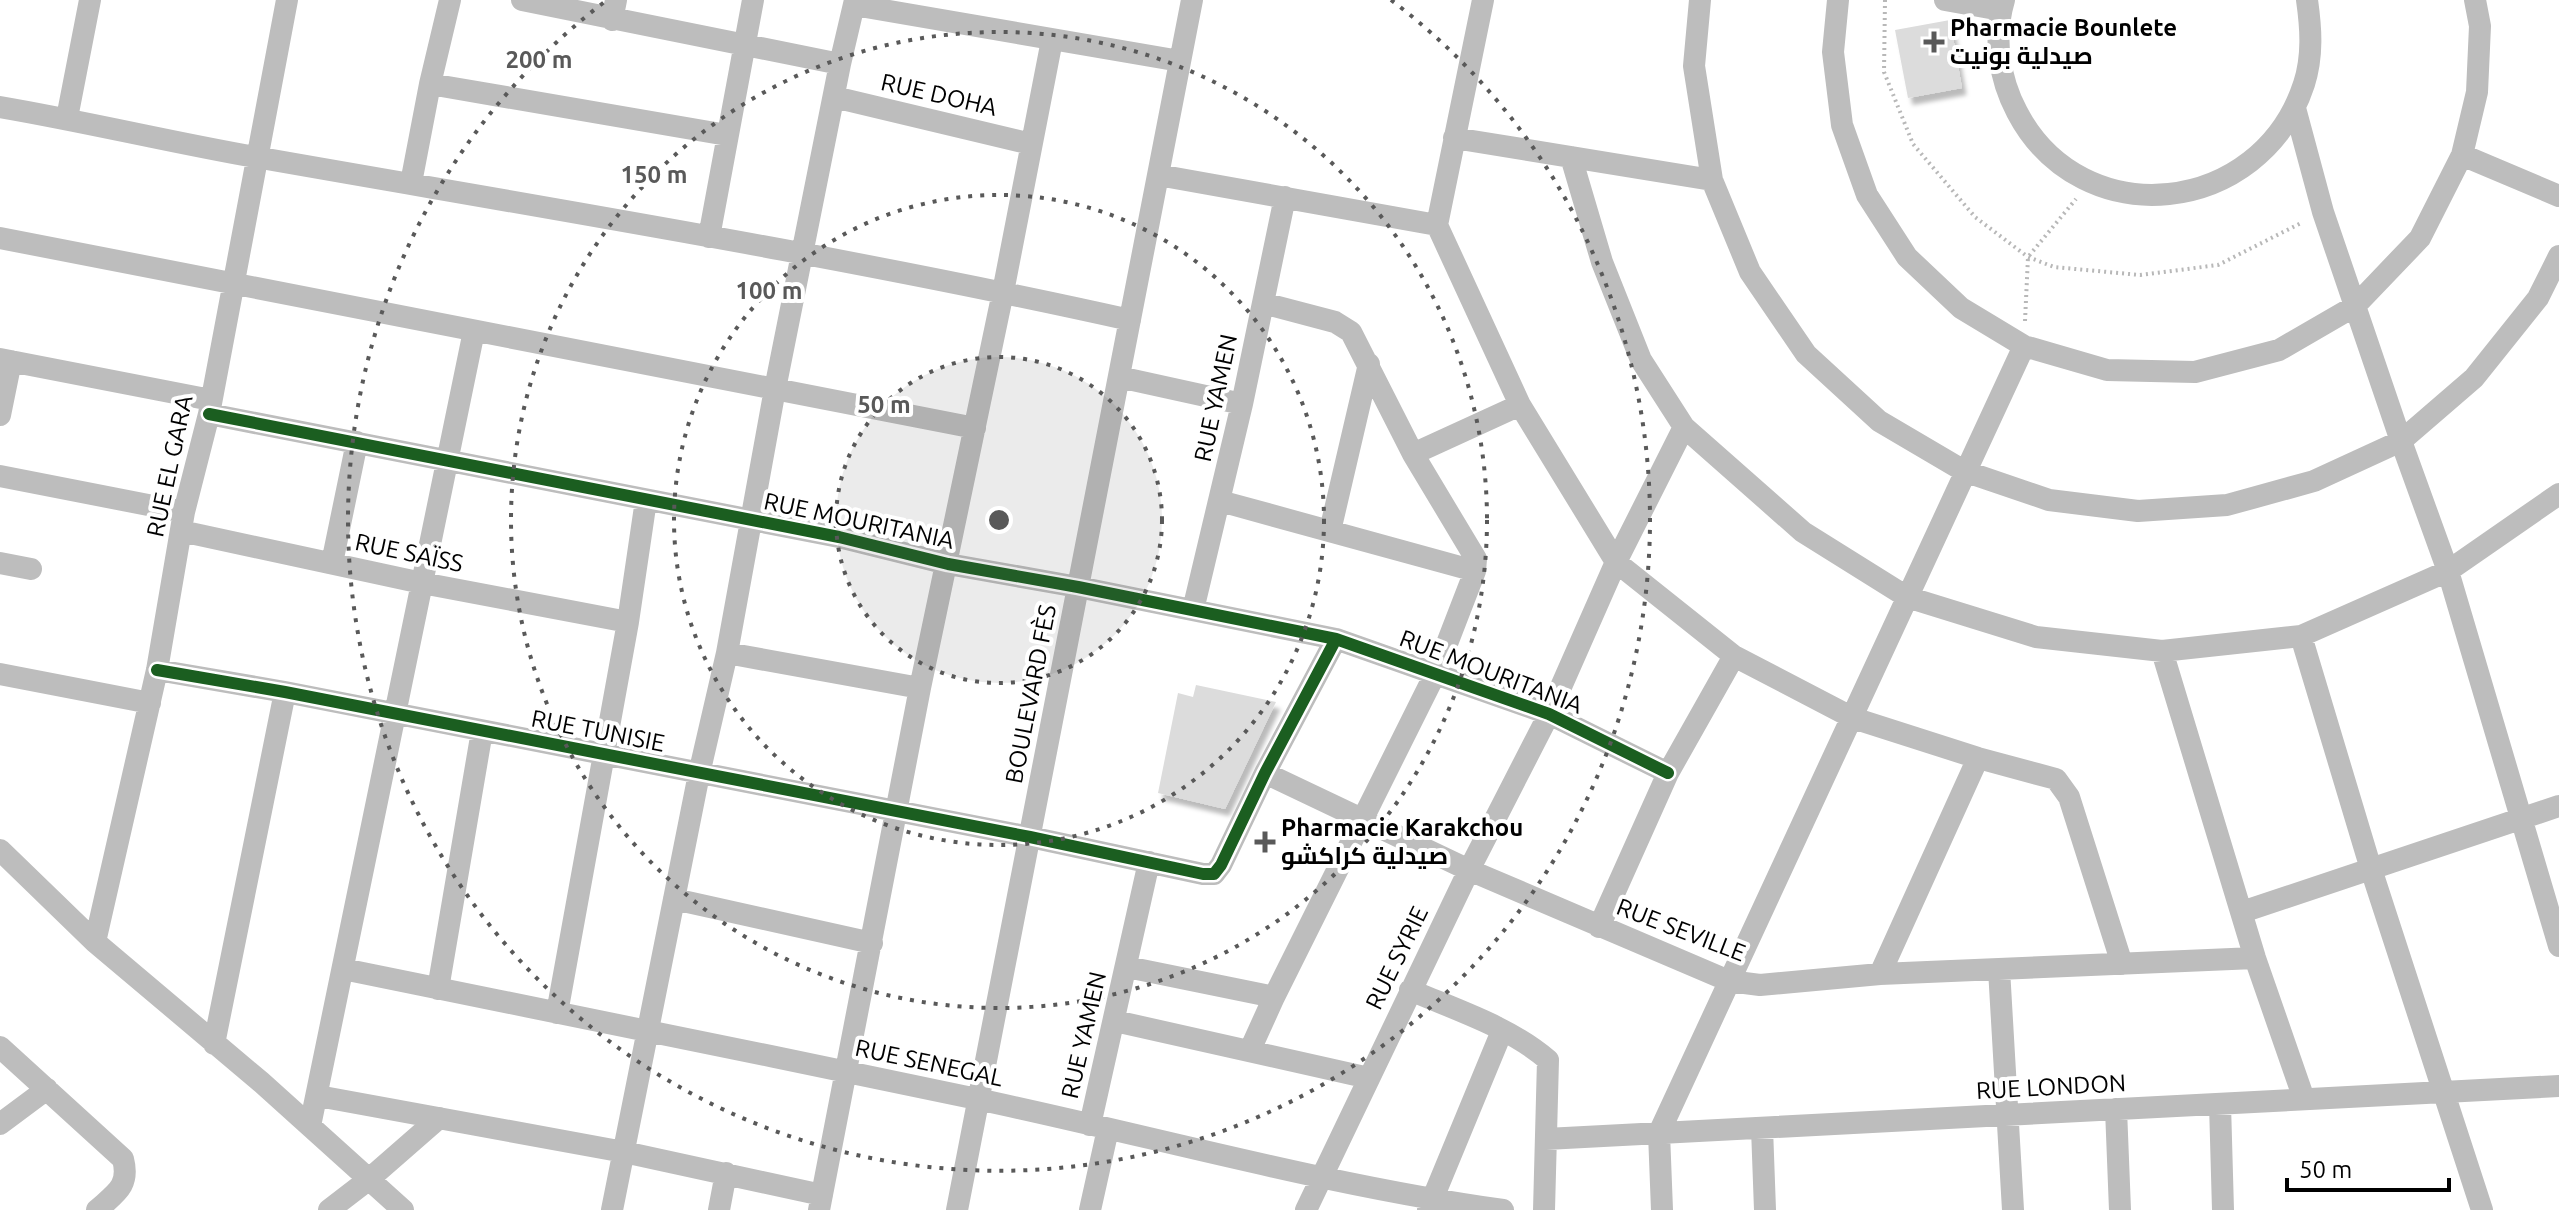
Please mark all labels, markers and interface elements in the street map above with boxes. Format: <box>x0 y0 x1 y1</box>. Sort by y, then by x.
place label: Pharmacie Bounlete صيدلية بونيت <box>1950 14 2177 70</box>
marker: Pharmacie Bounlete صيدلية بونيت <box>1925 33 1943 51</box>
text: 200 m <box>506 46 572 73</box>
street label: RUE DOHA <box>878 68 1000 121</box>
text: 150 m <box>621 161 687 188</box>
text: 100 m <box>736 277 802 304</box>
street label: RUE YAMEN <box>1189 332 1242 464</box>
text: 50 m <box>857 391 911 418</box>
street label: RUE EL GARA <box>141 392 198 539</box>
street label: RUE MOURITANIA <box>762 487 957 554</box>
centre of rings <box>985 506 1013 534</box>
street label: RUE SAÏSS <box>353 528 466 577</box>
street label: BOULEVARD FÈS <box>999 602 1061 786</box>
street label: RUE MOURITANIA <box>1396 624 1587 719</box>
street label: RUE TUNISIE <box>529 704 667 757</box>
place label: Pharmacie Karakchou صيدلية كراكشو <box>1281 814 1523 870</box>
marker: Pharmacie Karakchou صيدلية كراكشو <box>1256 833 1274 851</box>
street label: RUE SEVILLE <box>1613 893 1749 966</box>
street label: RUE SYRIE <box>1360 902 1433 1014</box>
street label: RUE YAMEN <box>1056 969 1111 1101</box>
street label: RUE SENEGAL <box>853 1034 1005 1091</box>
street label: RUE LONDON <box>1975 1069 2127 1104</box>
scale bar <box>2287 1142 2449 1192</box>
text: 50 m <box>2299 1156 2352 1183</box>

